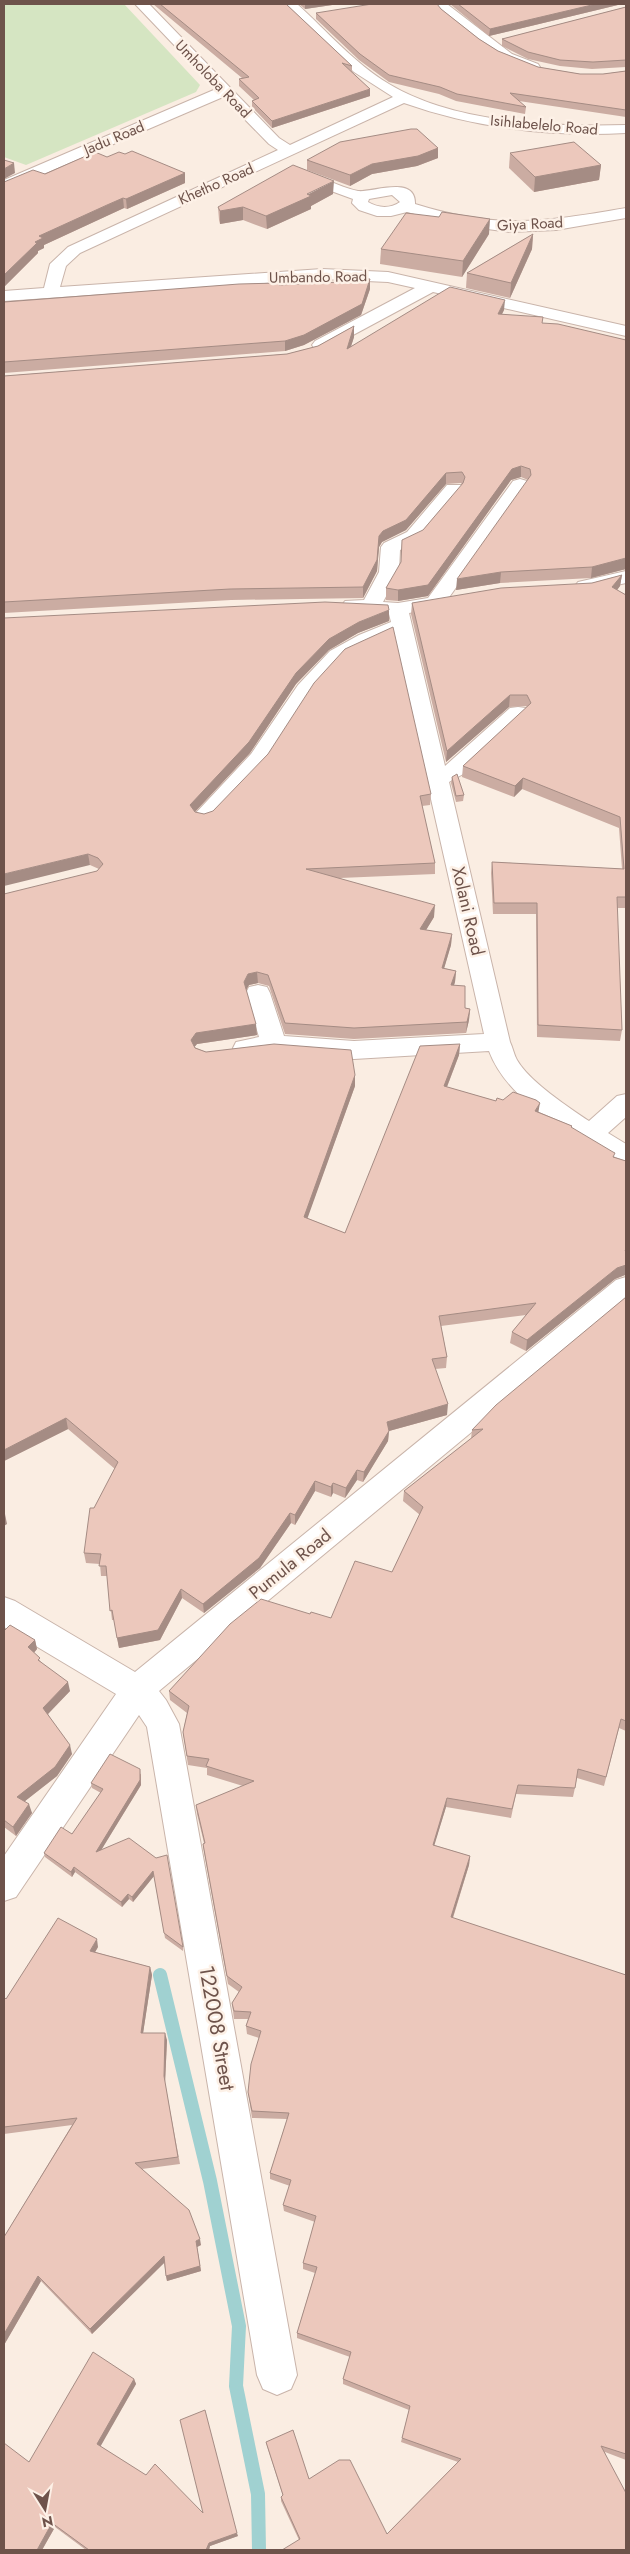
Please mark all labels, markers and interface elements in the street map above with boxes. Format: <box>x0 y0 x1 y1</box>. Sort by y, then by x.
street label: Umholoba Road <box>170 35 256 123</box>
street label: Isihlabelelo Road <box>489 109 599 141</box>
street label: Jadu Road <box>78 115 148 161</box>
street label: Khetho Road <box>175 158 257 210</box>
street label: Giya Road <box>496 211 564 237</box>
street label: Umbando Road <box>269 265 367 289</box>
street label: Xolani Road <box>445 864 491 958</box>
street label: Pumula Road <box>243 1523 337 1605</box>
street label: 122008 Street <box>191 1963 243 2093</box>
north arrow <box>20 2484 70 2534</box>
text: N <box>40 2511 55 2533</box>

